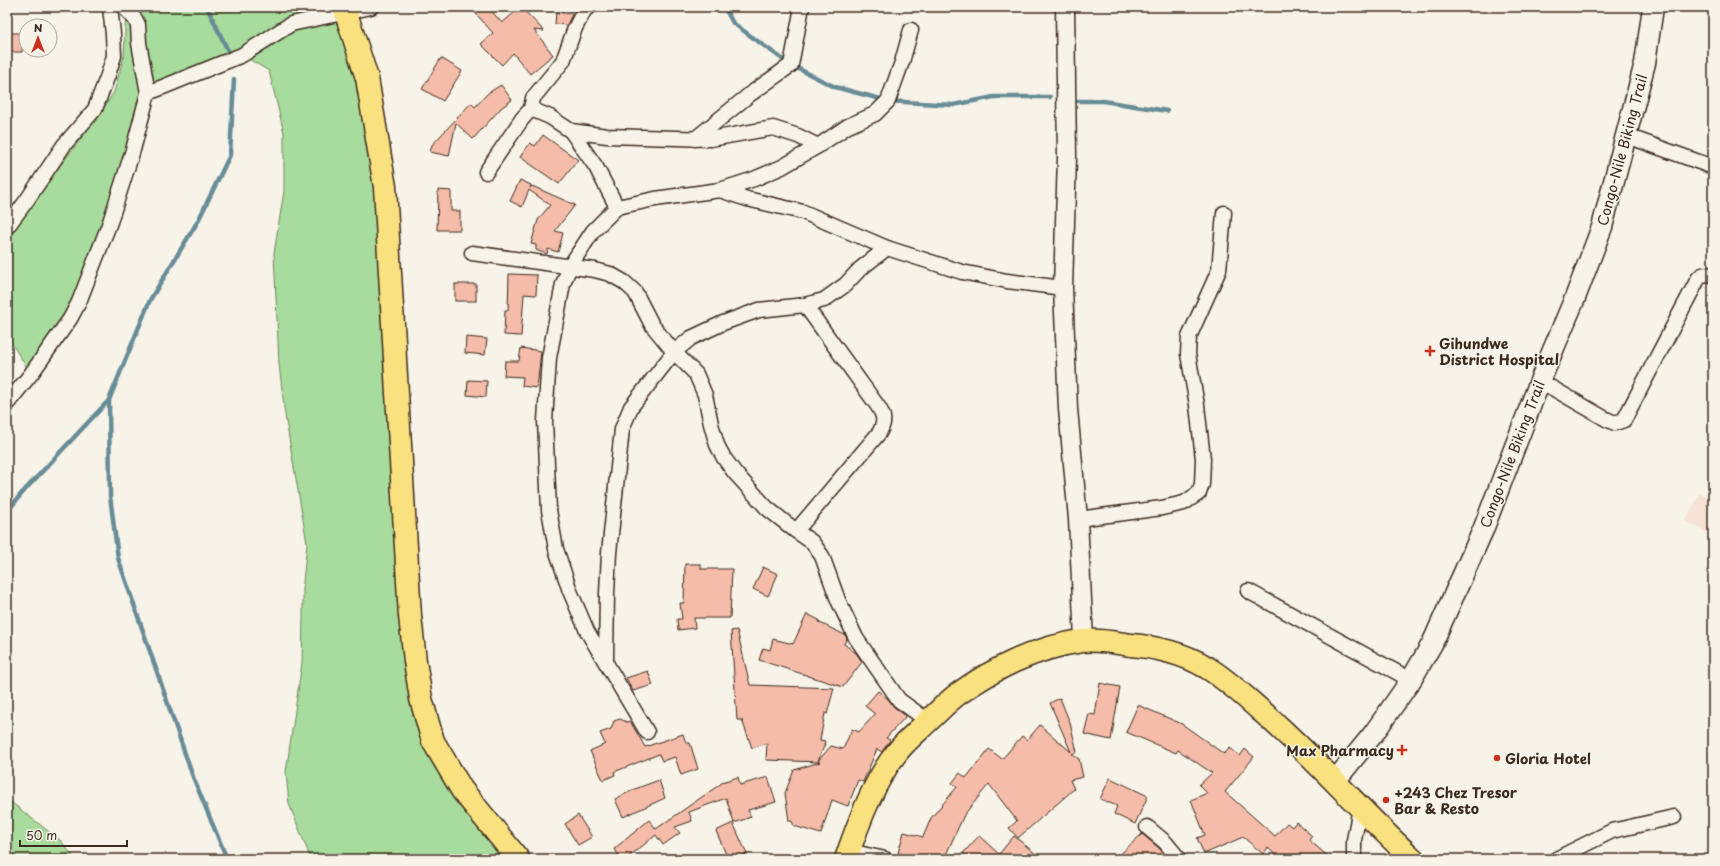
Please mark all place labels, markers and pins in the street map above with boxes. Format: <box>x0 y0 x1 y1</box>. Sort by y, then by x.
place label: Gihundwe District Hospital <box>1439 333 1559 370</box>
marker: Gihundwe District Hospital <box>1424 345 1436 357</box>
place label: Max Pharmacy <box>1286 740 1394 761</box>
marker: Max Pharmacy <box>1397 745 1407 755</box>
place label: Gloria Hotel <box>1505 748 1591 769</box>
marker: Gloria Hotel <box>1492 753 1502 763</box>
place label: +243 Chez Tresor Bar & Resto <box>1394 782 1518 819</box>
marker: +243 Chez Tresor Bar & Resto <box>1381 795 1391 805</box>

